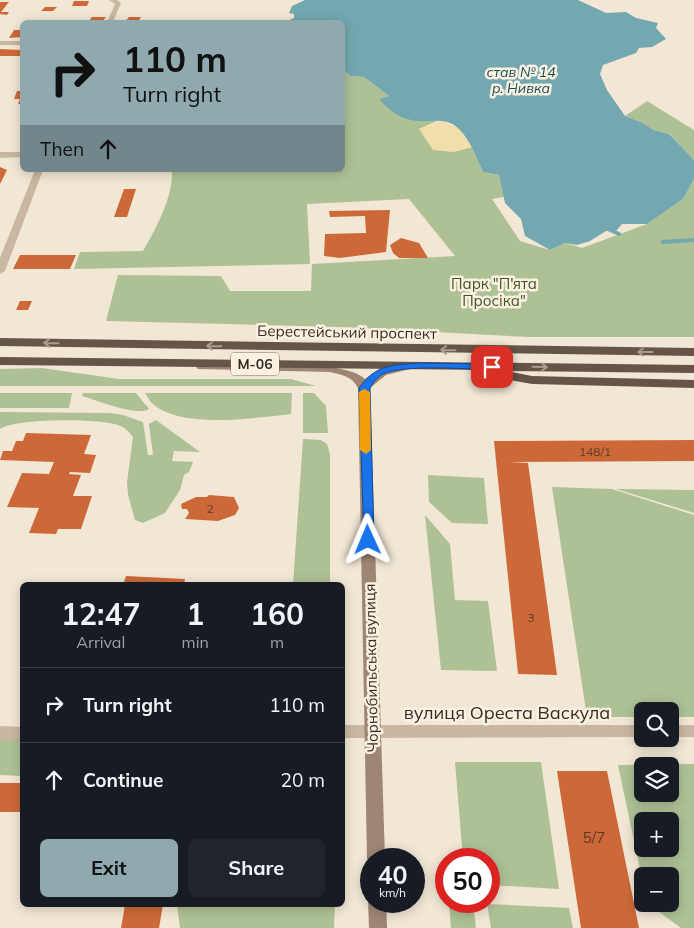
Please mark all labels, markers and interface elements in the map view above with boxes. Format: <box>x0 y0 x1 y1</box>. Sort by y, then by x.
text: 110 m <box>123 37 227 81</box>
icon: right <box>40 40 105 105</box>
water label: став № 14 р. Нивка <box>486 63 556 97</box>
text: Turn right <box>123 80 221 108</box>
icon: ahead <box>94 135 122 163</box>
text: Then <box>40 137 84 161</box>
park label: Парк "П'ята Просіка" <box>451 274 537 310</box>
street label: Берестейський проспект <box>257 321 437 343</box>
one-way arrow <box>43 338 60 348</box>
one-way arrow <box>206 341 222 351</box>
one-way arrow <box>440 345 456 355</box>
pin <box>471 346 513 388</box>
one-way arrow <box>638 347 654 357</box>
road number: М-06 <box>231 352 279 376</box>
icon: arrive <box>478 353 506 381</box>
one-way arrow <box>531 362 547 372</box>
house number: 148/1 <box>579 444 611 459</box>
house number: 2 <box>206 501 214 516</box>
position arrow <box>341 513 393 565</box>
street label: Чорнобильська вулиця <box>360 583 382 753</box>
text: 12:47 <box>61 595 141 633</box>
text: 1 <box>186 595 204 633</box>
text: 160 <box>250 595 304 633</box>
house number: 3 <box>527 610 535 625</box>
text: Arrival <box>76 632 125 652</box>
text: min <box>182 632 209 652</box>
text: m <box>270 632 284 652</box>
icon: right <box>40 691 68 719</box>
text: Turn right <box>83 693 172 717</box>
text: 110 m <box>269 693 325 717</box>
street label: вулиця Ореста Васкула <box>404 701 610 724</box>
map controls <box>634 702 679 912</box>
button: search <box>634 702 679 747</box>
button: layers <box>634 757 679 802</box>
icon: ahead <box>40 766 68 794</box>
text: Continue <box>83 768 163 792</box>
text: 20 m <box>281 768 325 792</box>
button: + <box>634 812 679 857</box>
house number: 5/7 <box>583 828 605 847</box>
button: Exit <box>40 839 178 897</box>
button: Share <box>188 839 325 897</box>
speed limit sign: 50 <box>435 848 500 913</box>
text: 40 <box>377 859 408 890</box>
button: − <box>634 867 679 912</box>
text: km/h <box>379 885 406 900</box>

